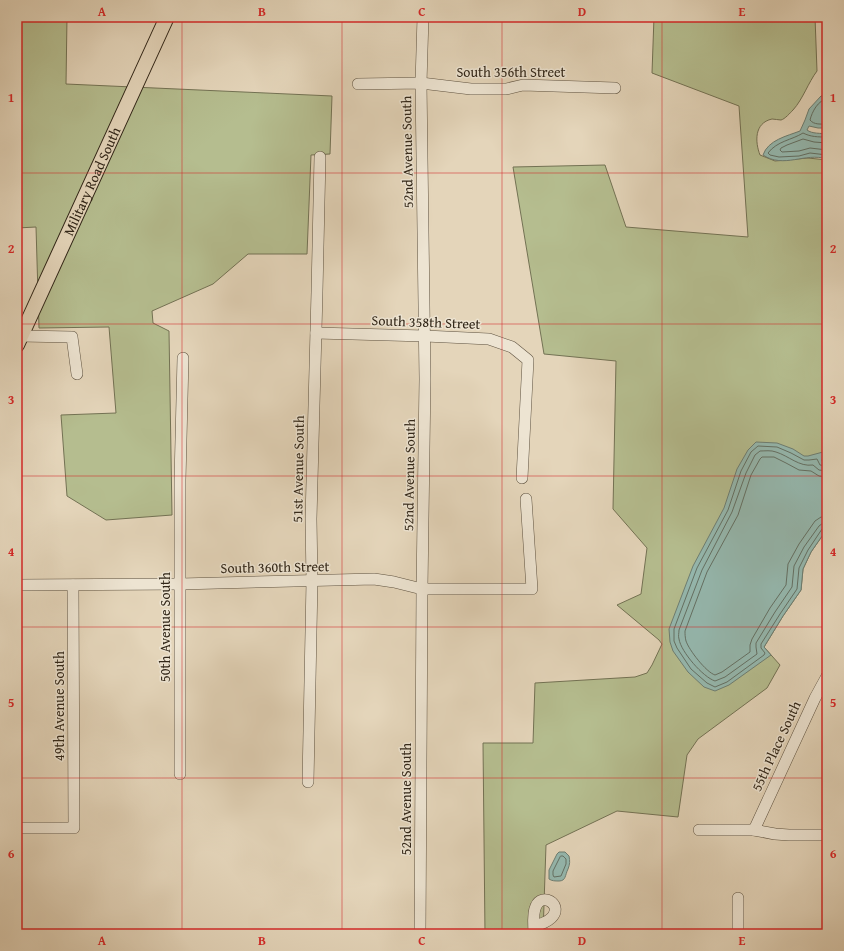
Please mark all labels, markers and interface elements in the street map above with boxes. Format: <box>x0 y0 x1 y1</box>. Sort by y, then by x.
text: A <box>98 2 107 21</box>
text: B <box>258 2 266 21</box>
text: C <box>418 2 426 21</box>
text: D <box>578 2 586 21</box>
text: E <box>739 2 746 21</box>
street label: South 356th Street <box>457 62 566 82</box>
text: 1 <box>8 88 14 107</box>
text: 1 <box>830 88 836 107</box>
street label: 52nd Avenue South <box>396 96 418 208</box>
street label: Military Road South <box>58 124 125 239</box>
text: 2 <box>8 239 15 258</box>
text: 2 <box>830 239 837 258</box>
street label: South 358th Street <box>371 310 481 334</box>
text: 3 <box>8 390 14 409</box>
text: 3 <box>830 390 836 409</box>
street label: 51st Avenue South <box>287 415 309 523</box>
street label: 52nd Avenue South <box>398 419 420 531</box>
text: 4 <box>8 542 15 561</box>
text: 4 <box>830 542 837 561</box>
street label: South 360th Street <box>220 556 330 578</box>
street label: 50th Avenue South <box>155 572 175 682</box>
street label: 49th Avenue South <box>49 651 69 761</box>
text: 5 <box>8 693 15 712</box>
text: 5 <box>830 693 837 712</box>
street label: 55th Place South <box>746 697 806 794</box>
street label: 52nd Avenue South <box>396 743 416 855</box>
text: 6 <box>8 844 15 863</box>
text: 6 <box>830 844 837 863</box>
text: A <box>98 931 107 950</box>
text: B <box>258 931 266 950</box>
text: C <box>418 931 426 950</box>
text: D <box>578 931 586 950</box>
text: E <box>739 931 746 950</box>

